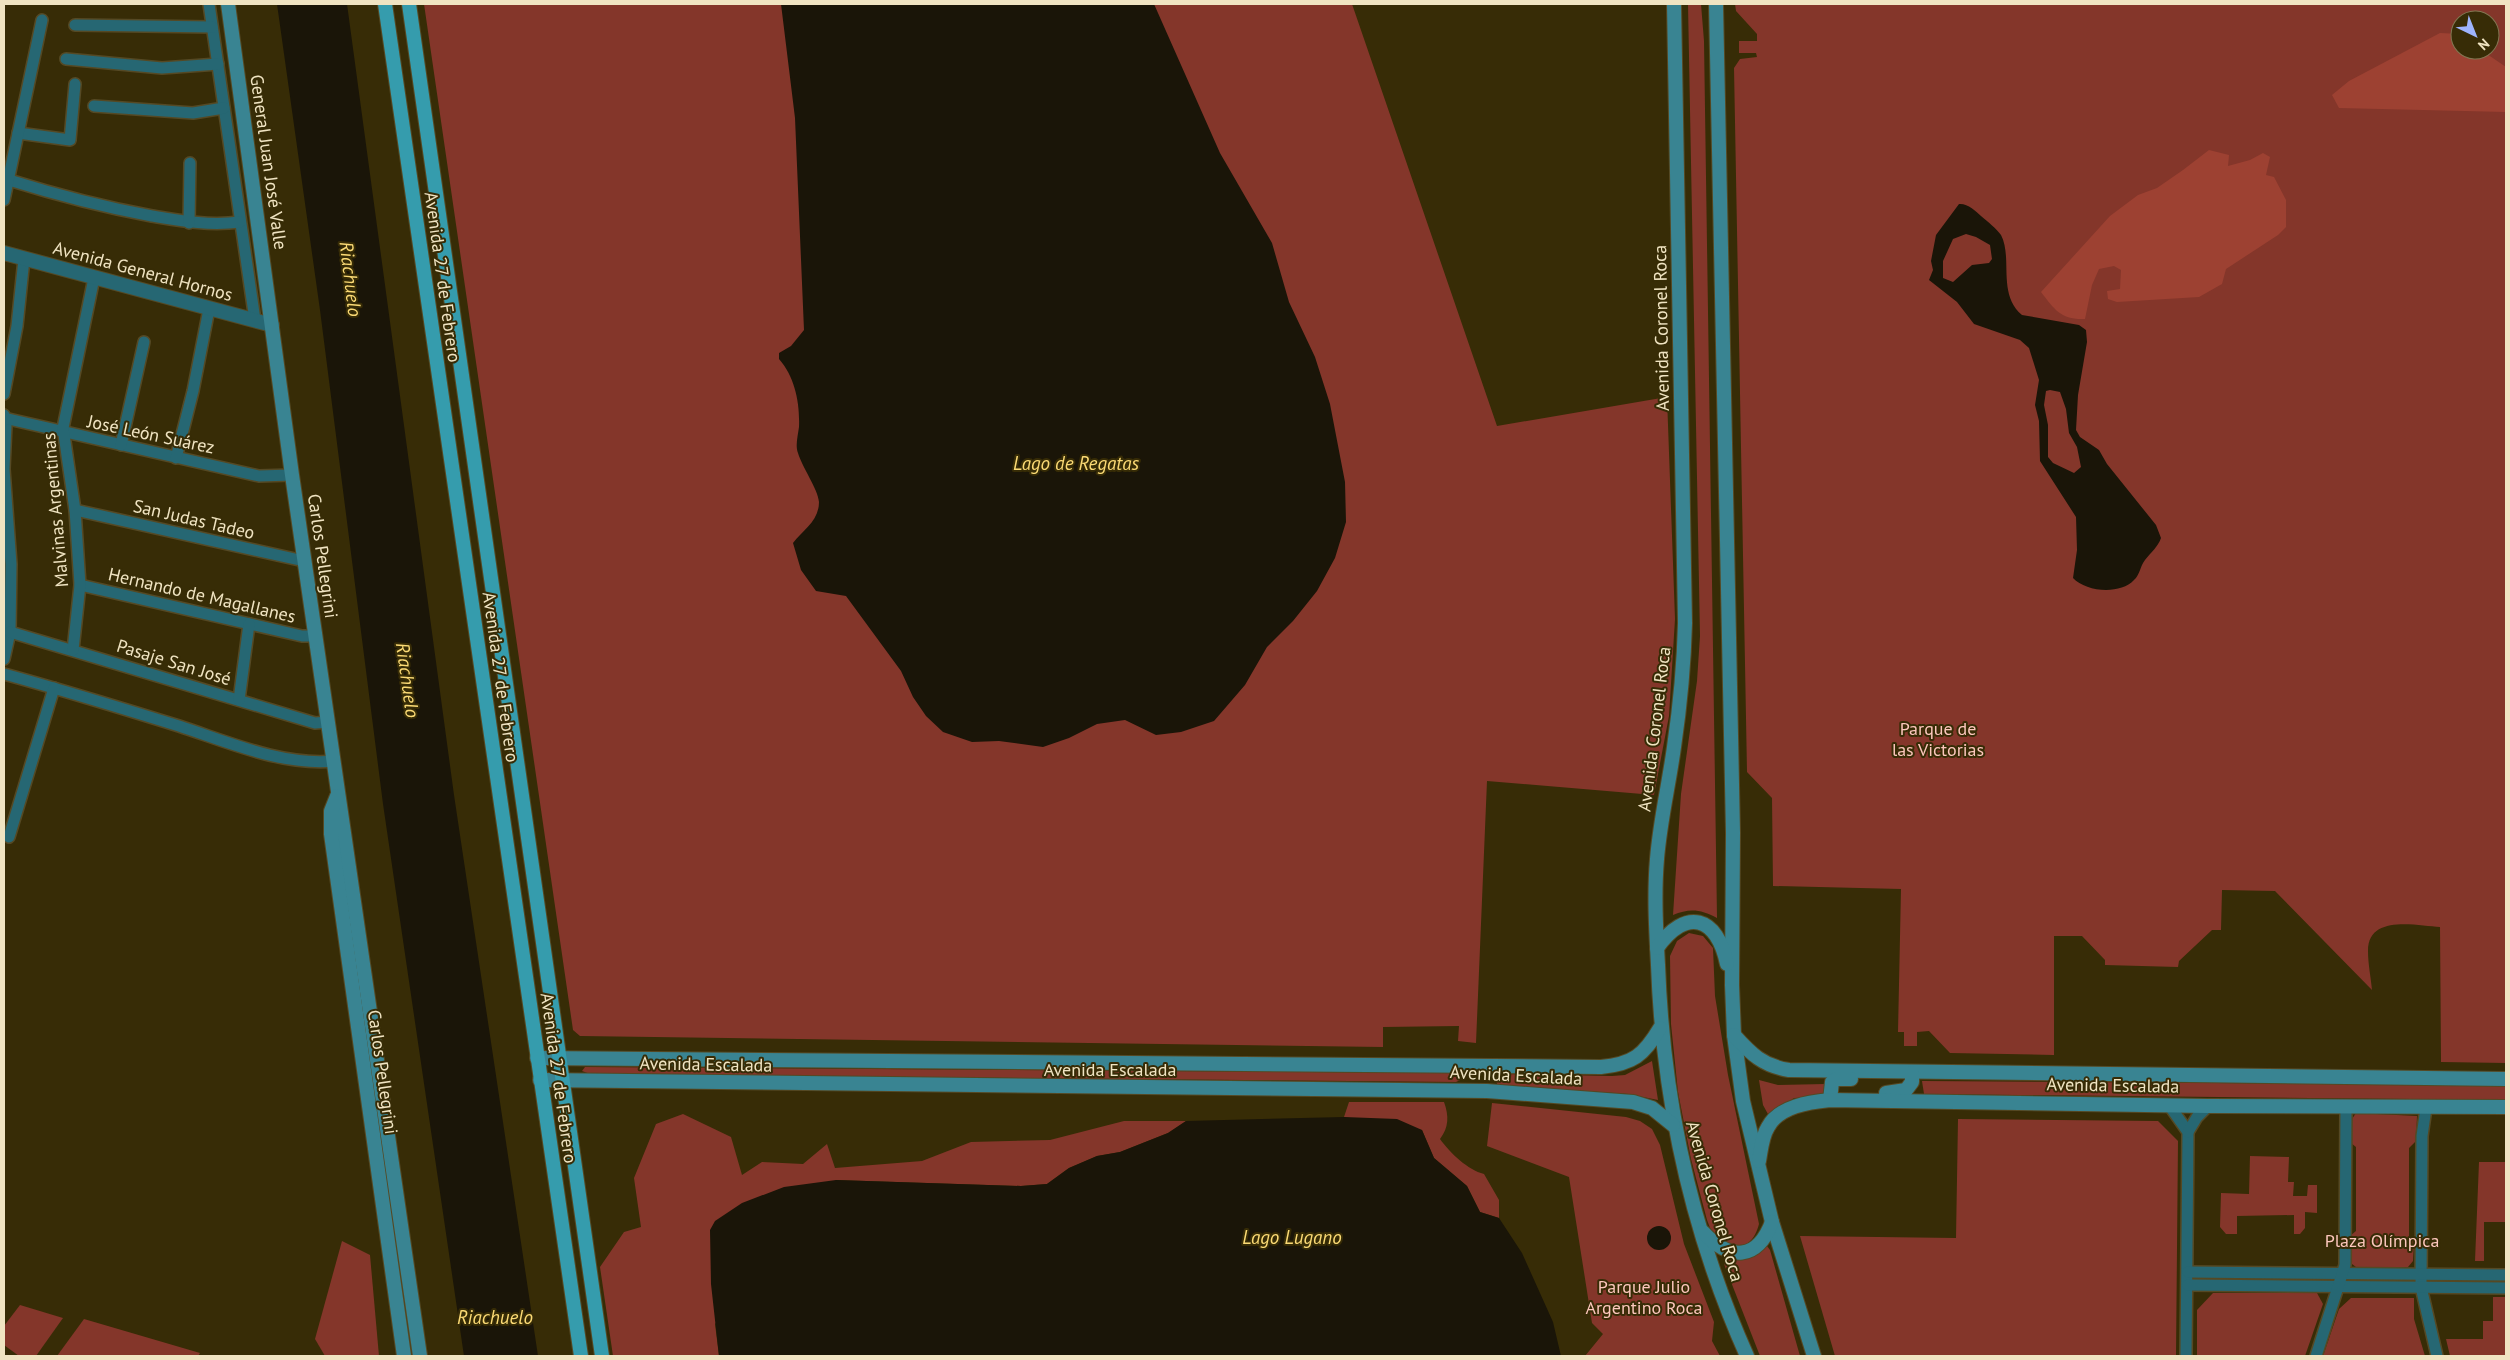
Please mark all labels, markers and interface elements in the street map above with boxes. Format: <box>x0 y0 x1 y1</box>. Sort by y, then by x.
north arrow <box>2450 10 2500 60</box>
text: N <box>2474 35 2493 54</box>
street label: General Juan José Valle <box>245 73 293 251</box>
street label: Avenida 27 de Febrero <box>420 190 466 364</box>
street label: Avenida General Hornos <box>51 236 235 306</box>
water label: Riachuelo <box>334 240 368 318</box>
street label: Avenida Coronel Roca <box>1648 245 1674 411</box>
street label: José León Suárez <box>84 409 217 459</box>
street label: Malvinas Argentinas <box>37 432 73 588</box>
water label: Lago de Regatas <box>1013 451 1139 475</box>
street label: Carlos Pellegrini <box>303 492 343 620</box>
street label: San Judas Tadeo <box>131 494 257 544</box>
street label: Hernando de Magallanes <box>106 562 298 628</box>
street label: Avenida 27 de Febrero <box>478 590 524 764</box>
street label: Pasaje San José <box>114 634 234 690</box>
water label: Riachuelo <box>391 641 425 719</box>
street label: Avenida Coronel Roca <box>1632 645 1676 813</box>
park label: Parque de las Victorias <box>1892 717 1984 761</box>
street label: Avenida 27 de Febrero <box>536 991 582 1165</box>
street label: Carlos Pellegrini <box>363 1008 403 1136</box>
street label: Avenida Escalada <box>639 1051 773 1077</box>
street label: Avenida Escalada <box>1044 1058 1176 1081</box>
street label: Avenida Escalada <box>1449 1060 1583 1090</box>
street label: Avenida Escalada <box>2046 1072 2180 1098</box>
street label: Avenida Coronel Roca <box>1681 1118 1749 1284</box>
water label: Lago Lugano <box>1242 1225 1342 1249</box>
park label: Plaza Olímpica <box>2325 1229 2439 1252</box>
park label: Parque Julio Argentino Roca <box>1585 1275 1703 1319</box>
water label: Riachuelo <box>457 1305 533 1329</box>

